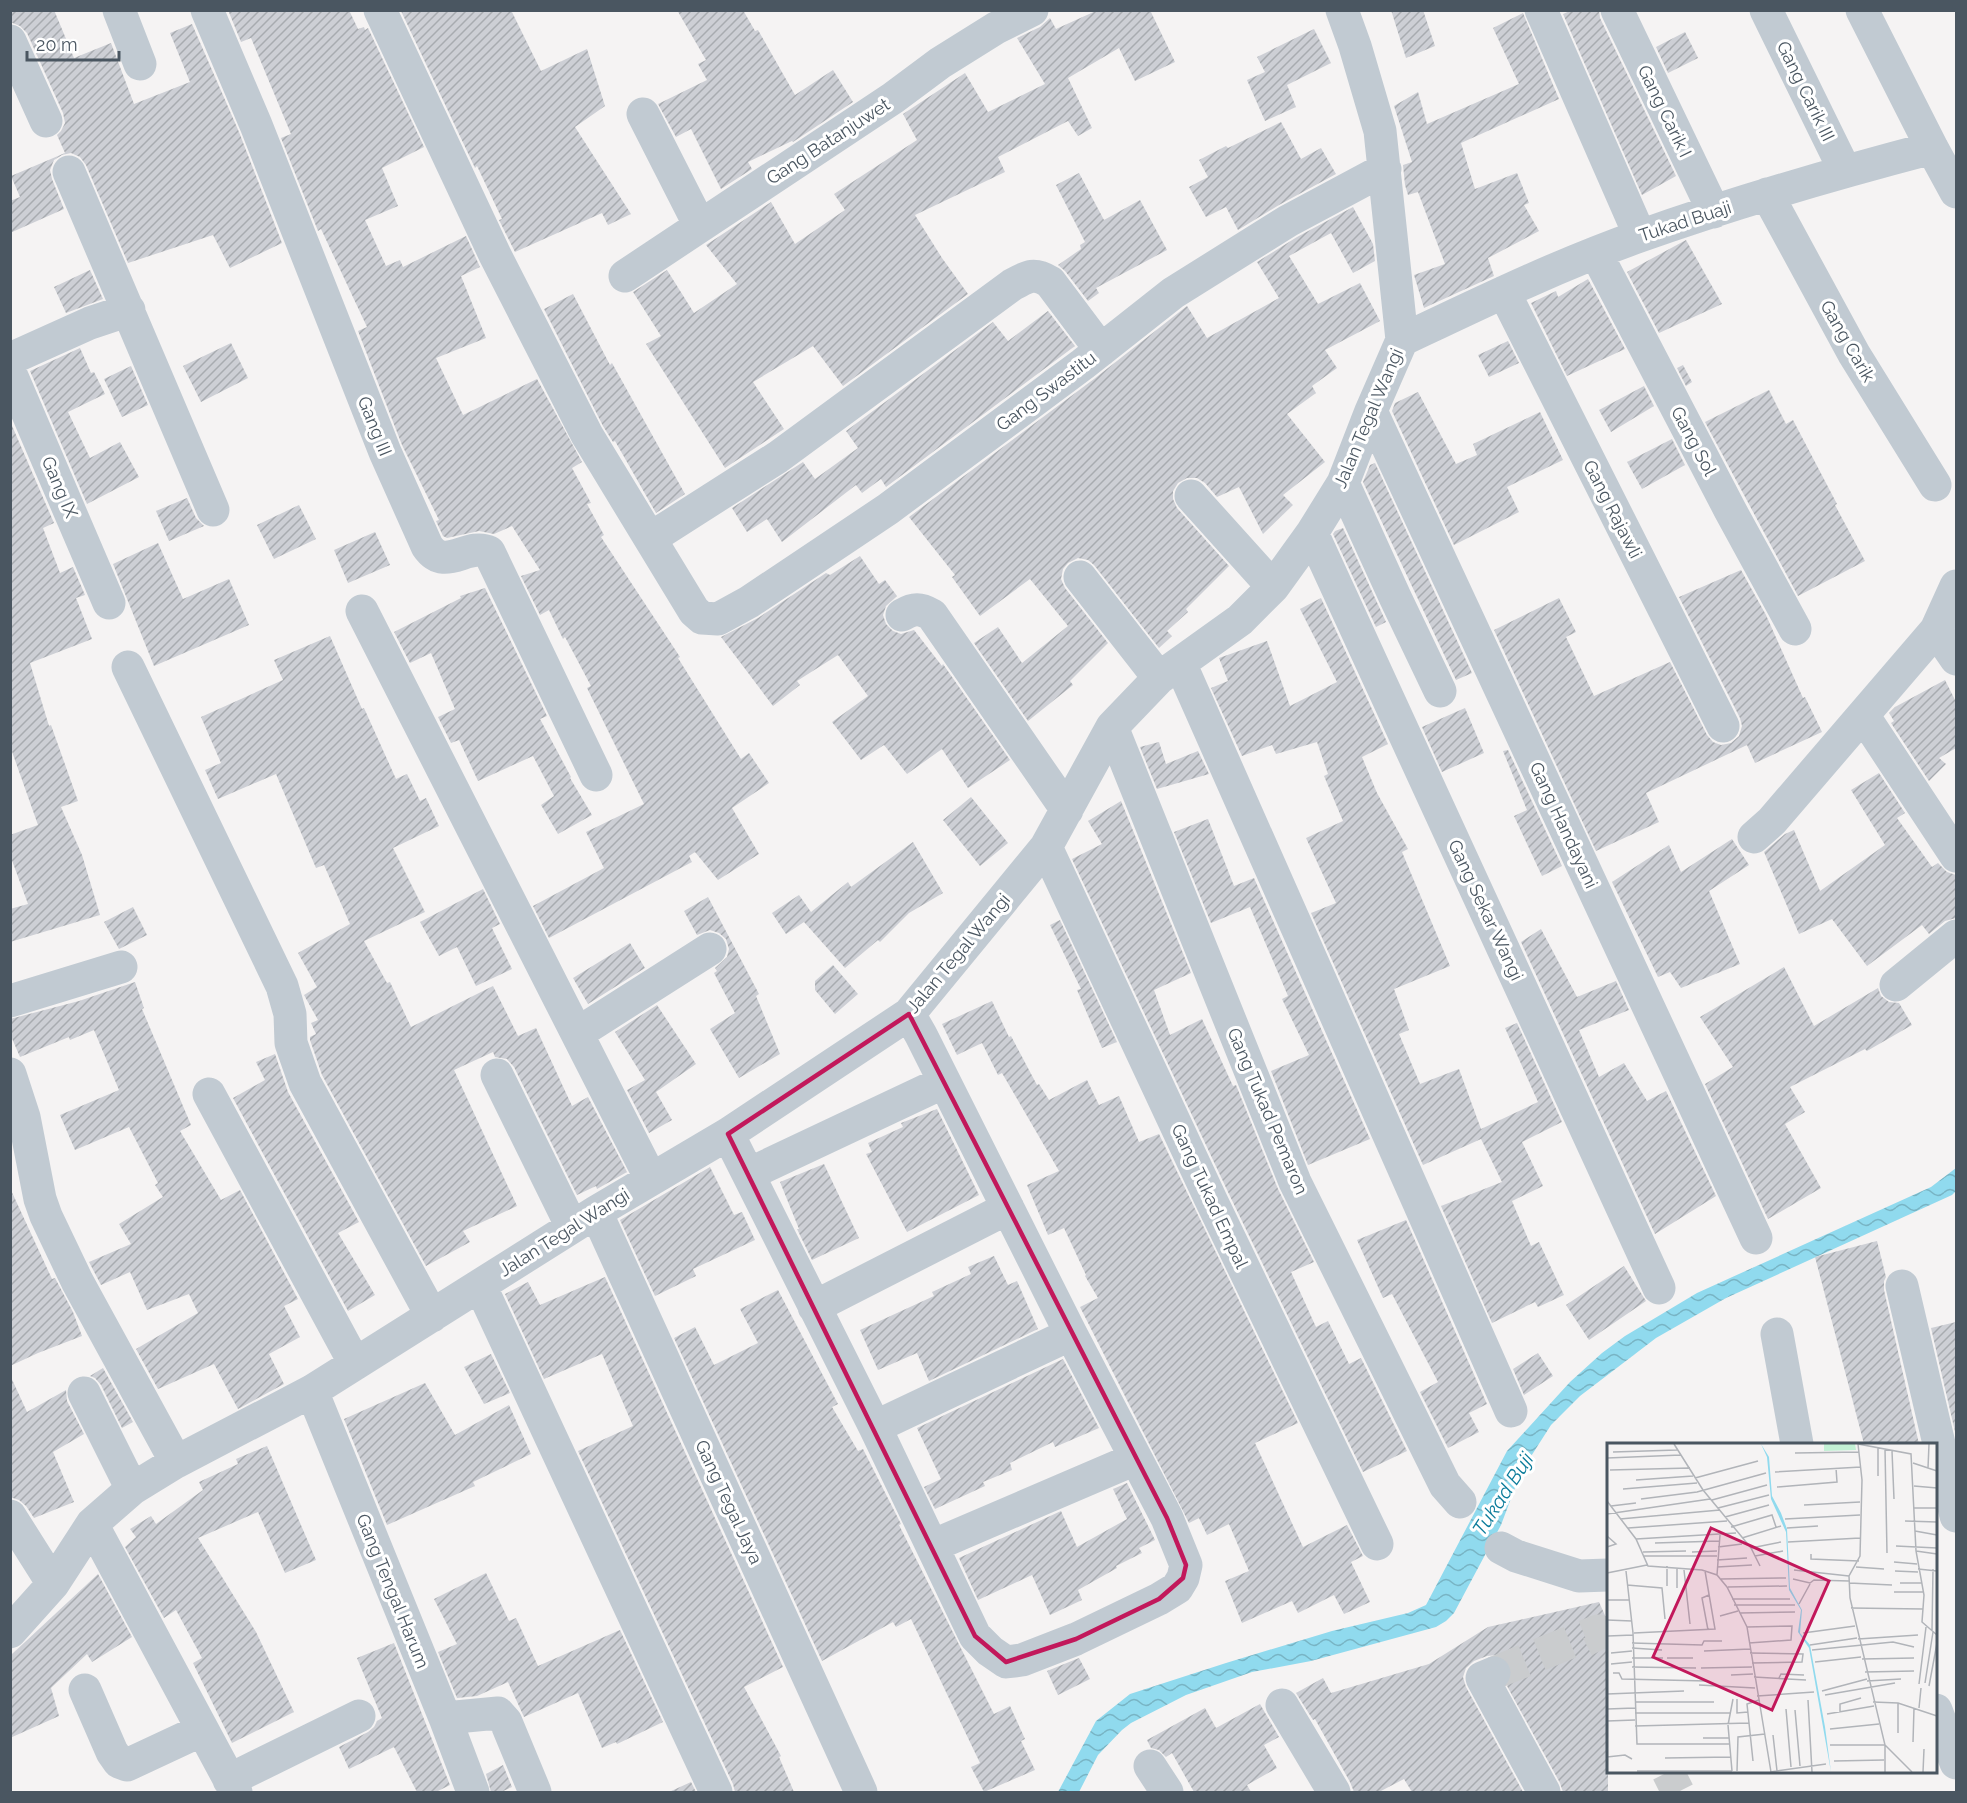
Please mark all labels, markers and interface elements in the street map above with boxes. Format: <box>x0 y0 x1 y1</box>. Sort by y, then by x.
scale bar <box>27 24 118 62</box>
text: 20 m <box>36 34 78 55</box>
street label: Gang Carik III <box>1773 37 1839 145</box>
street label: Gang Carik I <box>1634 61 1696 161</box>
street label: Gang Batanjuwet <box>763 93 893 189</box>
street label: Tukad Buaji <box>1636 196 1734 246</box>
street label: Gang Carik <box>1816 296 1880 386</box>
street label: Jalan Tegal Wangi <box>1329 345 1407 491</box>
street label: Gang Swastitu <box>992 347 1100 435</box>
street label: Gang III <box>354 393 396 459</box>
street label: Gang Sol <box>1667 403 1721 479</box>
street label: Gang IX <box>38 453 83 521</box>
street label: Gang Rajawli <box>1579 456 1647 562</box>
street label: Gang Handayani <box>1526 759 1602 891</box>
street label: Gang Sekar Wangi <box>1444 836 1528 984</box>
street label: Jalan Tegal Wangi <box>902 889 1014 1017</box>
street label: Gang Tukad Pemaron <box>1223 1025 1313 1197</box>
street label: Gang Tukad Empal <box>1167 1120 1253 1272</box>
street label: Jalan Tegal Wangi <box>495 1183 633 1281</box>
street label: Gang Tegal Jaya <box>691 1437 767 1567</box>
inset map <box>1607 1443 1937 1773</box>
water label: Tukad Buji <box>1467 1447 1539 1540</box>
street label: Gang Tengal Harum <box>352 1511 434 1671</box>

